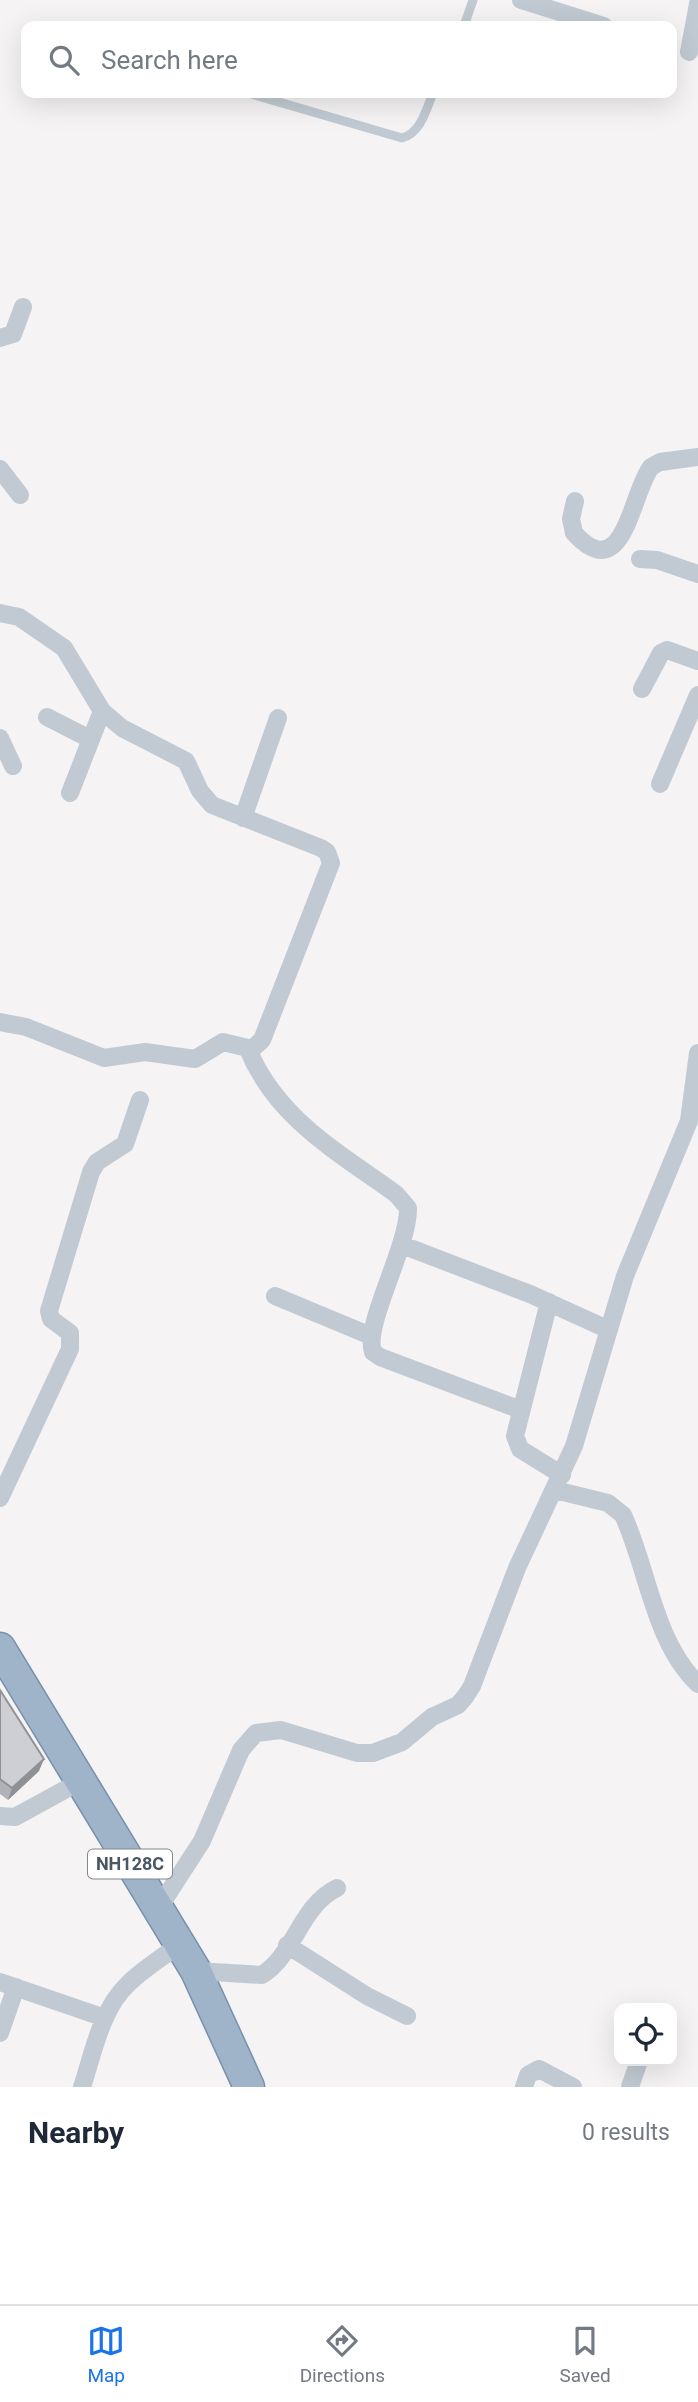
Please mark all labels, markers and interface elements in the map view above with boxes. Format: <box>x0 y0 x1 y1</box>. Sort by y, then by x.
search box <box>21 21 677 98</box>
icon: search <box>45 41 83 79</box>
text: Search here <box>101 45 238 75</box>
road number: NH128C <box>88 1850 172 1878</box>
map controls <box>614 2003 677 2066</box>
button: locate <box>614 2003 677 2066</box>
text: Nearby <box>28 2115 124 2150</box>
text: 0 results <box>582 2119 670 2146</box>
tab: Map <box>87 2322 125 2387</box>
tab: Directions <box>300 2322 385 2387</box>
tab: Saved <box>559 2322 611 2387</box>

